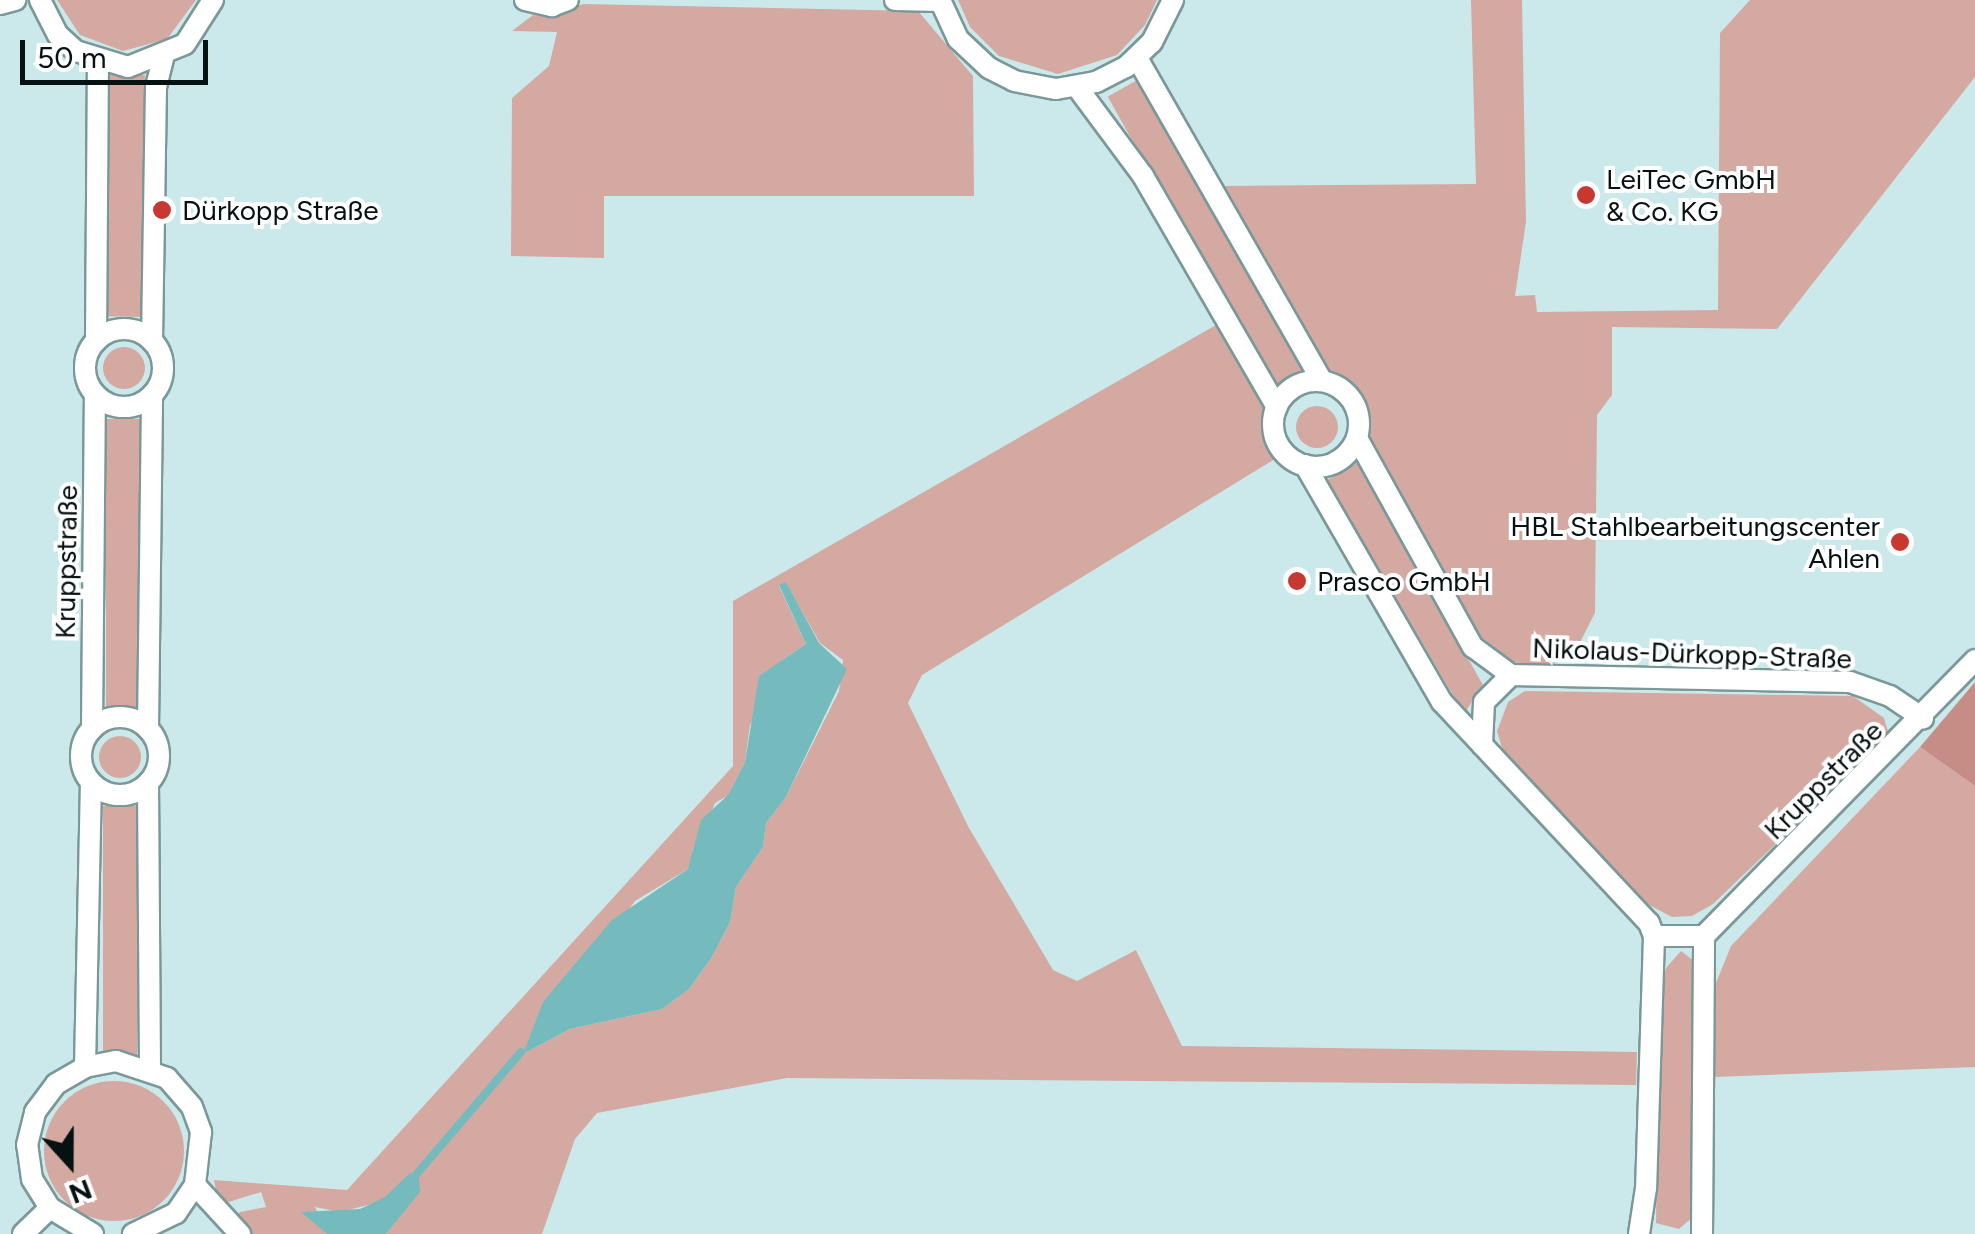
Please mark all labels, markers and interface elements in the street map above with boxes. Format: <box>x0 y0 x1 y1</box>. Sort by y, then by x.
scale bar <box>25 20 212 82</box>
text: 50 m <box>37 39 106 76</box>
place label: LeiTec GmbH & Co. KG <box>1606 162 1776 228</box>
marker: LeiTec GmbH & Co. KG <box>1575 184 1597 206</box>
place label: Dürkopp Straße <box>182 193 378 227</box>
marker: Dürkopp Straße <box>151 199 173 221</box>
street label: Kruppstraße <box>48 485 84 639</box>
place label: HBL Stahlbearbeitungscenter Ahlen <box>1510 509 1880 575</box>
marker: HBL Stahlbearbeitungscenter Ahlen <box>1889 531 1911 553</box>
place label: Prasco GmbH <box>1317 564 1491 598</box>
marker: Prasco GmbH <box>1286 570 1308 592</box>
street label: Nikolaus-Dürkopp-Straße <box>1532 631 1852 675</box>
street label: Kruppstraße <box>1757 714 1889 846</box>
north arrow <box>20 1114 120 1214</box>
text: N <box>65 1172 97 1212</box>

